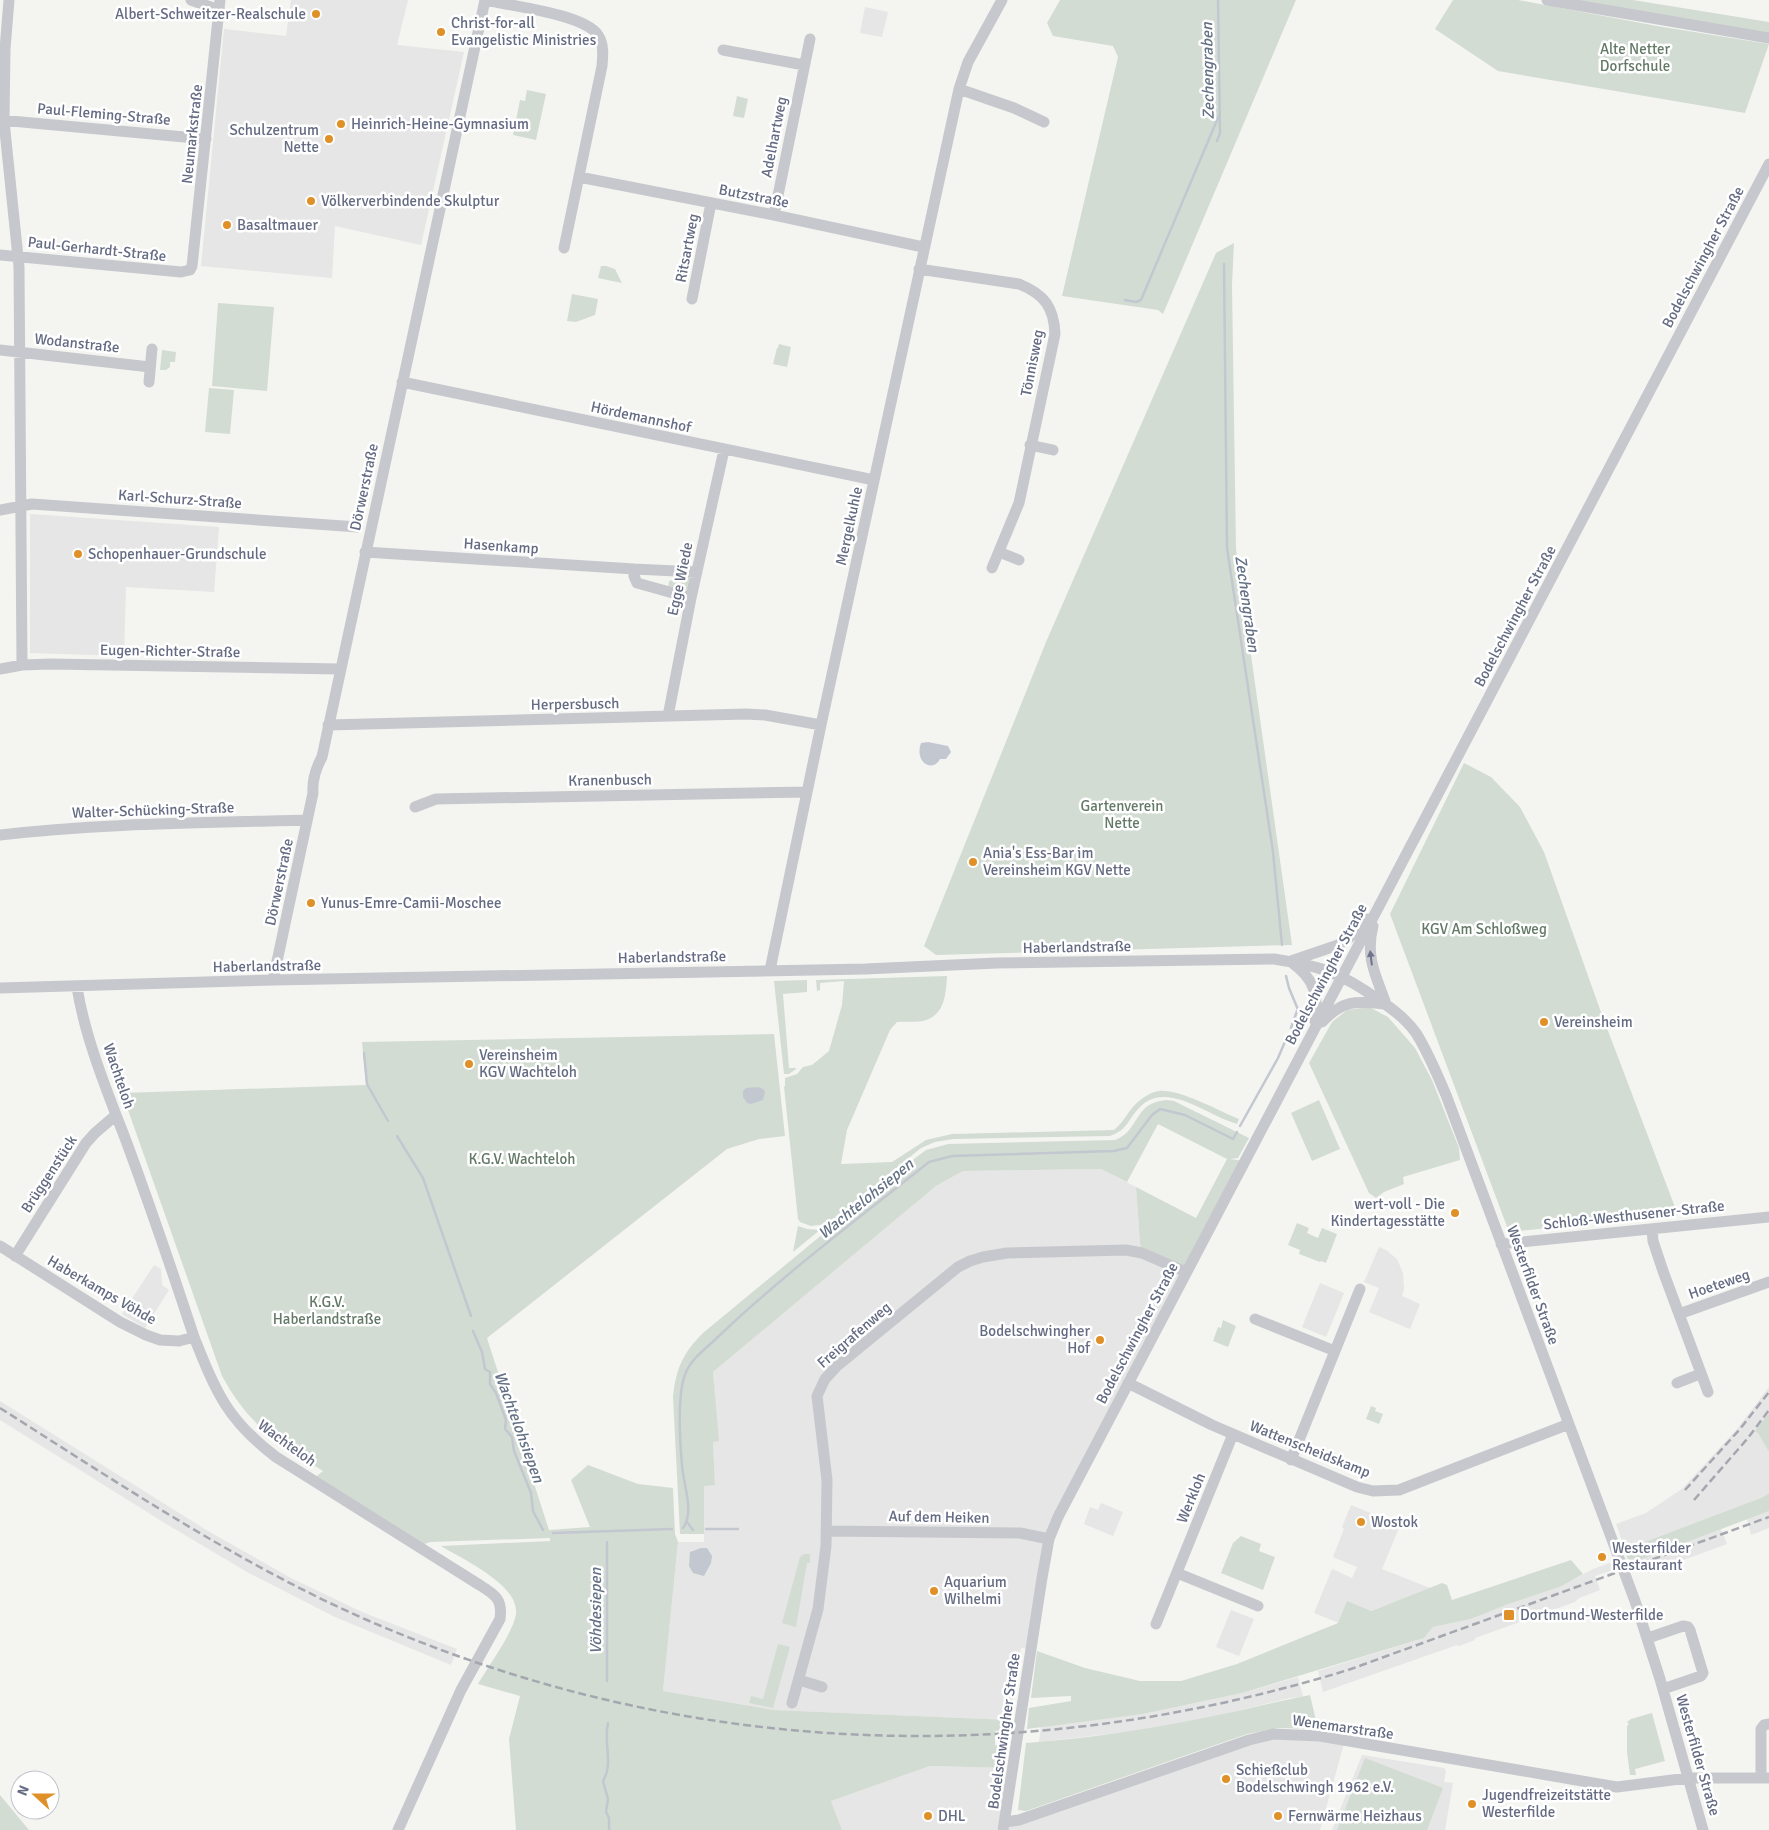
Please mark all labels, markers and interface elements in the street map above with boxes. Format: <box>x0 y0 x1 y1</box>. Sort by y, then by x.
place label: Albert-Schweitzer-Realschule <box>115 5 306 23</box>
marker: Albert-Schweitzer-Realschule <box>310 8 322 20</box>
place label: Christ-for-all Evangelistic Ministries <box>451 14 597 49</box>
water label: Zechengraben <box>1197 21 1219 120</box>
marker: Christ-for-all Evangelistic Ministries <box>435 26 447 38</box>
park label: Alte Netter Dorfschule <box>1600 40 1671 75</box>
street label: Neumarkstraße <box>178 83 206 185</box>
street label: Adelhartweg <box>757 95 791 179</box>
street label: Paul-Fleming-Straße <box>36 99 172 129</box>
place label: Heinrich-Heine-Gymnasium <box>351 115 529 133</box>
marker: Heinrich-Heine-Gymnasium <box>335 118 347 130</box>
place label: Schulzentrum Nette <box>229 121 319 156</box>
marker: Schulzentrum Nette <box>323 133 335 145</box>
street label: Butzstraße <box>717 180 791 212</box>
street label: Bodelschwingher Straße <box>1658 183 1748 331</box>
place label: Völkerverbindende Skulptur <box>321 192 500 210</box>
marker: Völkerverbindende Skulptur <box>305 195 317 207</box>
street label: Ritsartweg <box>672 212 702 284</box>
place label: Basaltmauer <box>237 216 318 234</box>
marker: Basaltmauer <box>221 219 233 231</box>
street label: Paul-Gerhardt-Straße <box>27 233 167 265</box>
street label: Tönnisweg <box>1017 328 1047 398</box>
street label: Wodanstraße <box>34 330 120 356</box>
street label: Hördemannshof <box>589 398 694 437</box>
street label: Dörwerstraße <box>346 442 382 532</box>
street label: Mergelkuhle <box>832 485 866 567</box>
street label: Karl-Schurz-Straße <box>117 486 243 512</box>
street label: Hasenkamp <box>463 534 539 558</box>
street label: Egge Wiede <box>663 541 697 617</box>
street label: Bodelschwingher Straße <box>1470 542 1560 690</box>
place label: Schopenhauer-Grundschule <box>88 545 267 563</box>
marker: Schopenhauer-Grundschule <box>72 548 84 560</box>
water label: Zechengraben <box>1230 555 1264 655</box>
street label: Eugen-Richter-Straße <box>100 641 240 661</box>
street label: Herpersbusch <box>531 694 619 714</box>
street label: Kranenbusch <box>568 770 652 790</box>
park label: Gartenverein Nette <box>1081 797 1163 832</box>
street label: Walter-Schücking-Straße <box>71 798 235 822</box>
street label: Dörwerstraße <box>261 837 297 927</box>
place label: Ania's Ess-Bar im Vereinsheim KGV Nette <box>983 844 1131 879</box>
marker: Ania's Ess-Bar im Vereinsheim KGV Nette <box>967 856 979 868</box>
place label: Yunus-Emre-Camii-Moschee <box>321 894 501 912</box>
marker: Yunus-Emre-Camii-Moschee <box>305 897 317 909</box>
street label: Bodelschwingher Straße <box>1281 900 1371 1048</box>
park label: KGV Am Schloßweg <box>1421 920 1547 938</box>
street label: Haberlandstraße <box>1023 937 1131 957</box>
street label: Haberlandstraße <box>618 947 726 967</box>
one-way arrow <box>1367 950 1375 966</box>
street label: Haberlandstraße <box>213 956 321 976</box>
place label: Vereinsheim <box>1554 1013 1633 1031</box>
marker: Vereinsheim <box>1538 1016 1550 1028</box>
street label: Wachteloh <box>99 1041 139 1111</box>
place label: Vereinsheim KGV Wachteloh <box>479 1046 577 1081</box>
marker: Vereinsheim KGV Wachteloh <box>463 1058 475 1070</box>
street label: Brüggenstück <box>17 1132 81 1216</box>
park label: K.G.V. Wachteloh <box>468 1150 576 1168</box>
water label: Wachtelohsiepen <box>814 1154 919 1244</box>
place label: wert-voll - Die Kindertagesstätte <box>1331 1195 1445 1230</box>
street label: Schloß-Westhusener-Straße <box>1543 1197 1725 1233</box>
marker: wert-voll - Die Kindertagesstätte <box>1449 1207 1461 1219</box>
street label: Westerfilder Straße <box>1503 1223 1563 1347</box>
street label: Haberkamps Vöhde <box>44 1251 160 1329</box>
street label: Bodelschwingher Straße <box>1092 1259 1182 1407</box>
street label: Hoeteweg <box>1686 1265 1752 1303</box>
park label: K.G.V. Haberlandstraße <box>273 1293 381 1328</box>
street label: Freigrafenweg <box>814 1298 895 1372</box>
place label: Bodelschwingher Hof <box>979 1322 1091 1357</box>
marker: Bodelschwingher Hof <box>1094 1334 1106 1346</box>
water label: Wachtelohsiepen <box>490 1369 549 1487</box>
street label: Wachteloh <box>254 1416 320 1470</box>
street label: Wattenscheidskamp <box>1247 1417 1373 1481</box>
street label: Werkloh <box>1173 1470 1209 1526</box>
street label: Auf dem Heiken <box>888 1507 990 1527</box>
place label: Wostok <box>1371 1513 1418 1531</box>
marker: Wostok <box>1355 1516 1367 1528</box>
place label: Westerfilder Restaurant <box>1612 1539 1691 1574</box>
marker: Westerfilder Restaurant <box>1596 1551 1608 1563</box>
water label: Vöhdesiepen <box>586 1566 606 1654</box>
place label: Aquarium Wilhelmi <box>944 1573 1007 1608</box>
marker: Aquarium Wilhelmi <box>928 1585 940 1597</box>
place label: Dortmund-Westerfilde <box>1520 1606 1663 1624</box>
marker: Dortmund-Westerfilde <box>1502 1608 1516 1622</box>
street label: Bodelschwingher Straße <box>984 1652 1024 1810</box>
street label: Westerfilder Straße <box>1672 1692 1724 1818</box>
street label: Wenemarstraße <box>1291 1711 1395 1743</box>
place label: Schießclub Bodelschwingh 1962 e.V. <box>1236 1761 1394 1796</box>
north arrow <box>10 1770 60 1820</box>
marker: Schießclub Bodelschwingh 1962 e.V. <box>1220 1773 1232 1785</box>
text: N <box>14 1783 33 1798</box>
place label: Jugendfreizeitstätte Westerfilde <box>1482 1786 1611 1821</box>
marker: Jugendfreizeitstätte Westerfilde <box>1466 1798 1478 1810</box>
place label: DHL <box>938 1807 966 1825</box>
place label: Fernwärme Heizhaus <box>1288 1807 1422 1825</box>
marker: DHL <box>922 1810 934 1822</box>
marker: Fernwärme Heizhaus <box>1272 1810 1284 1822</box>

